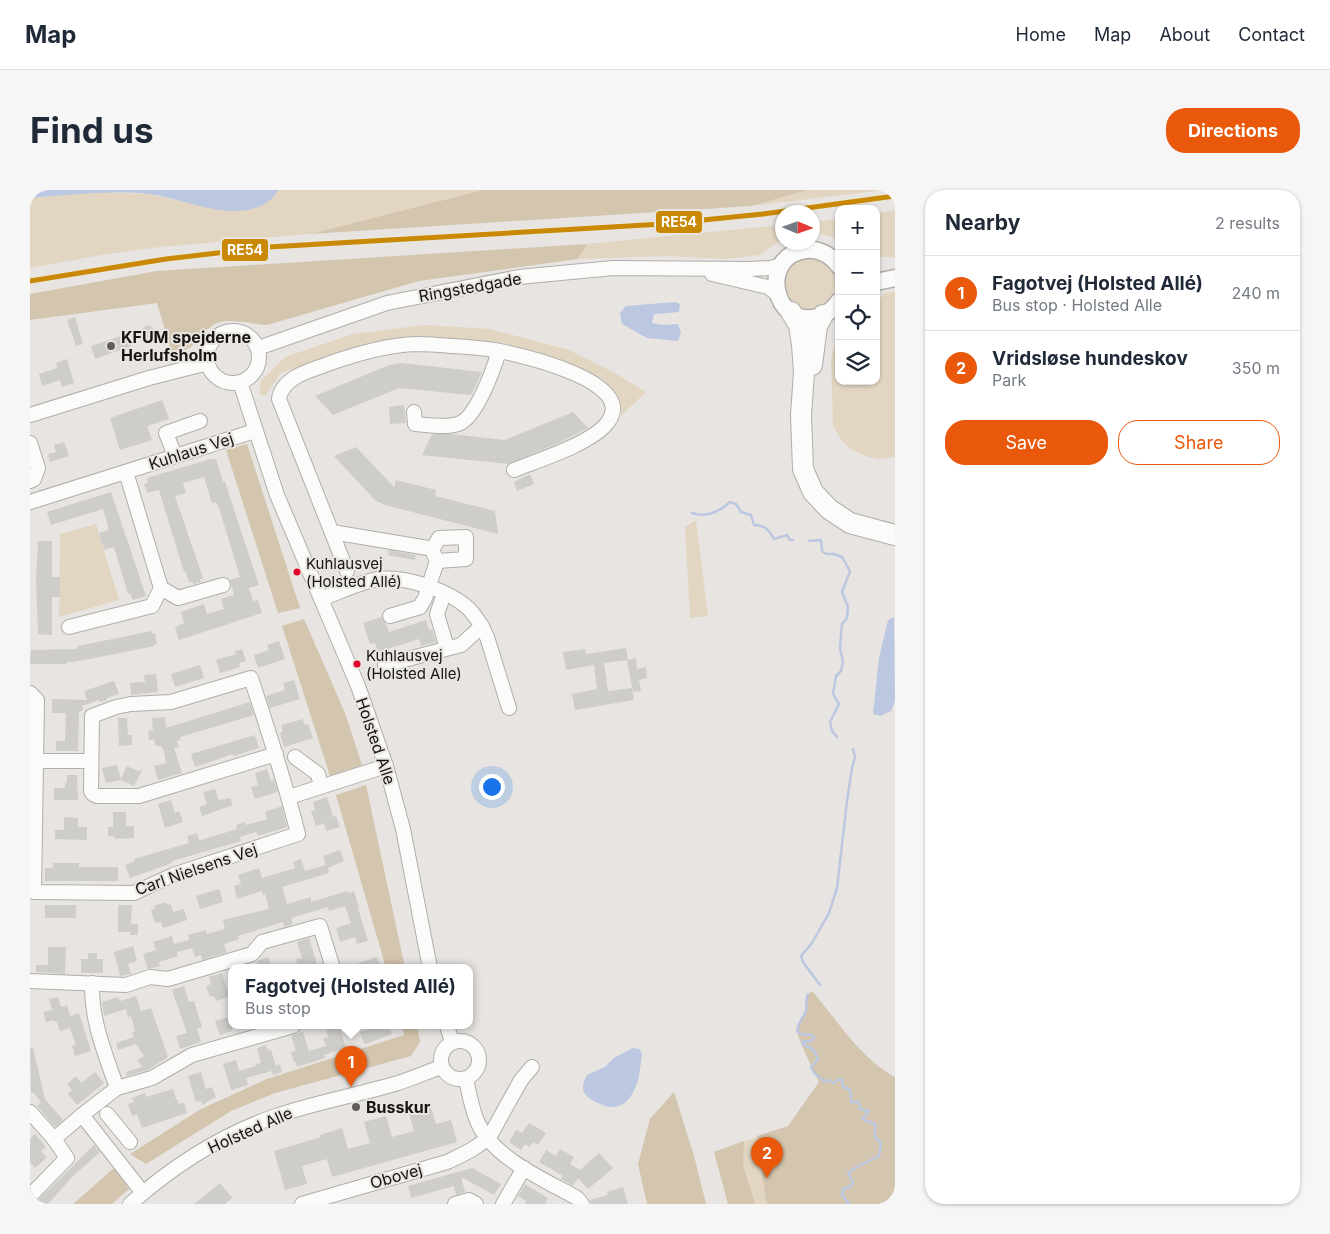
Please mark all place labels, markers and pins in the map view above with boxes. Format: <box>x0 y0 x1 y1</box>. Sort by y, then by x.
place label: KFUM spejderne Herlufsholm <box>121 327 251 365</box>
marker: KFUM spejderne Herlufsholm <box>105 340 117 352</box>
place label: Kuhlausvej (Holsted Allé) <box>306 554 402 591</box>
marker: Kuhlausvej (Holsted Allé) <box>292 567 302 577</box>
place label: Kuhlausvej (Holsted Alle) <box>366 646 462 683</box>
marker: Kuhlausvej (Holsted Alle) <box>352 659 362 669</box>
pin: 1 <box>335 1046 367 1087</box>
place label: Busskur <box>366 1097 431 1117</box>
marker: Busskur <box>350 1101 362 1113</box>
pin: 2 <box>751 1137 783 1178</box>

